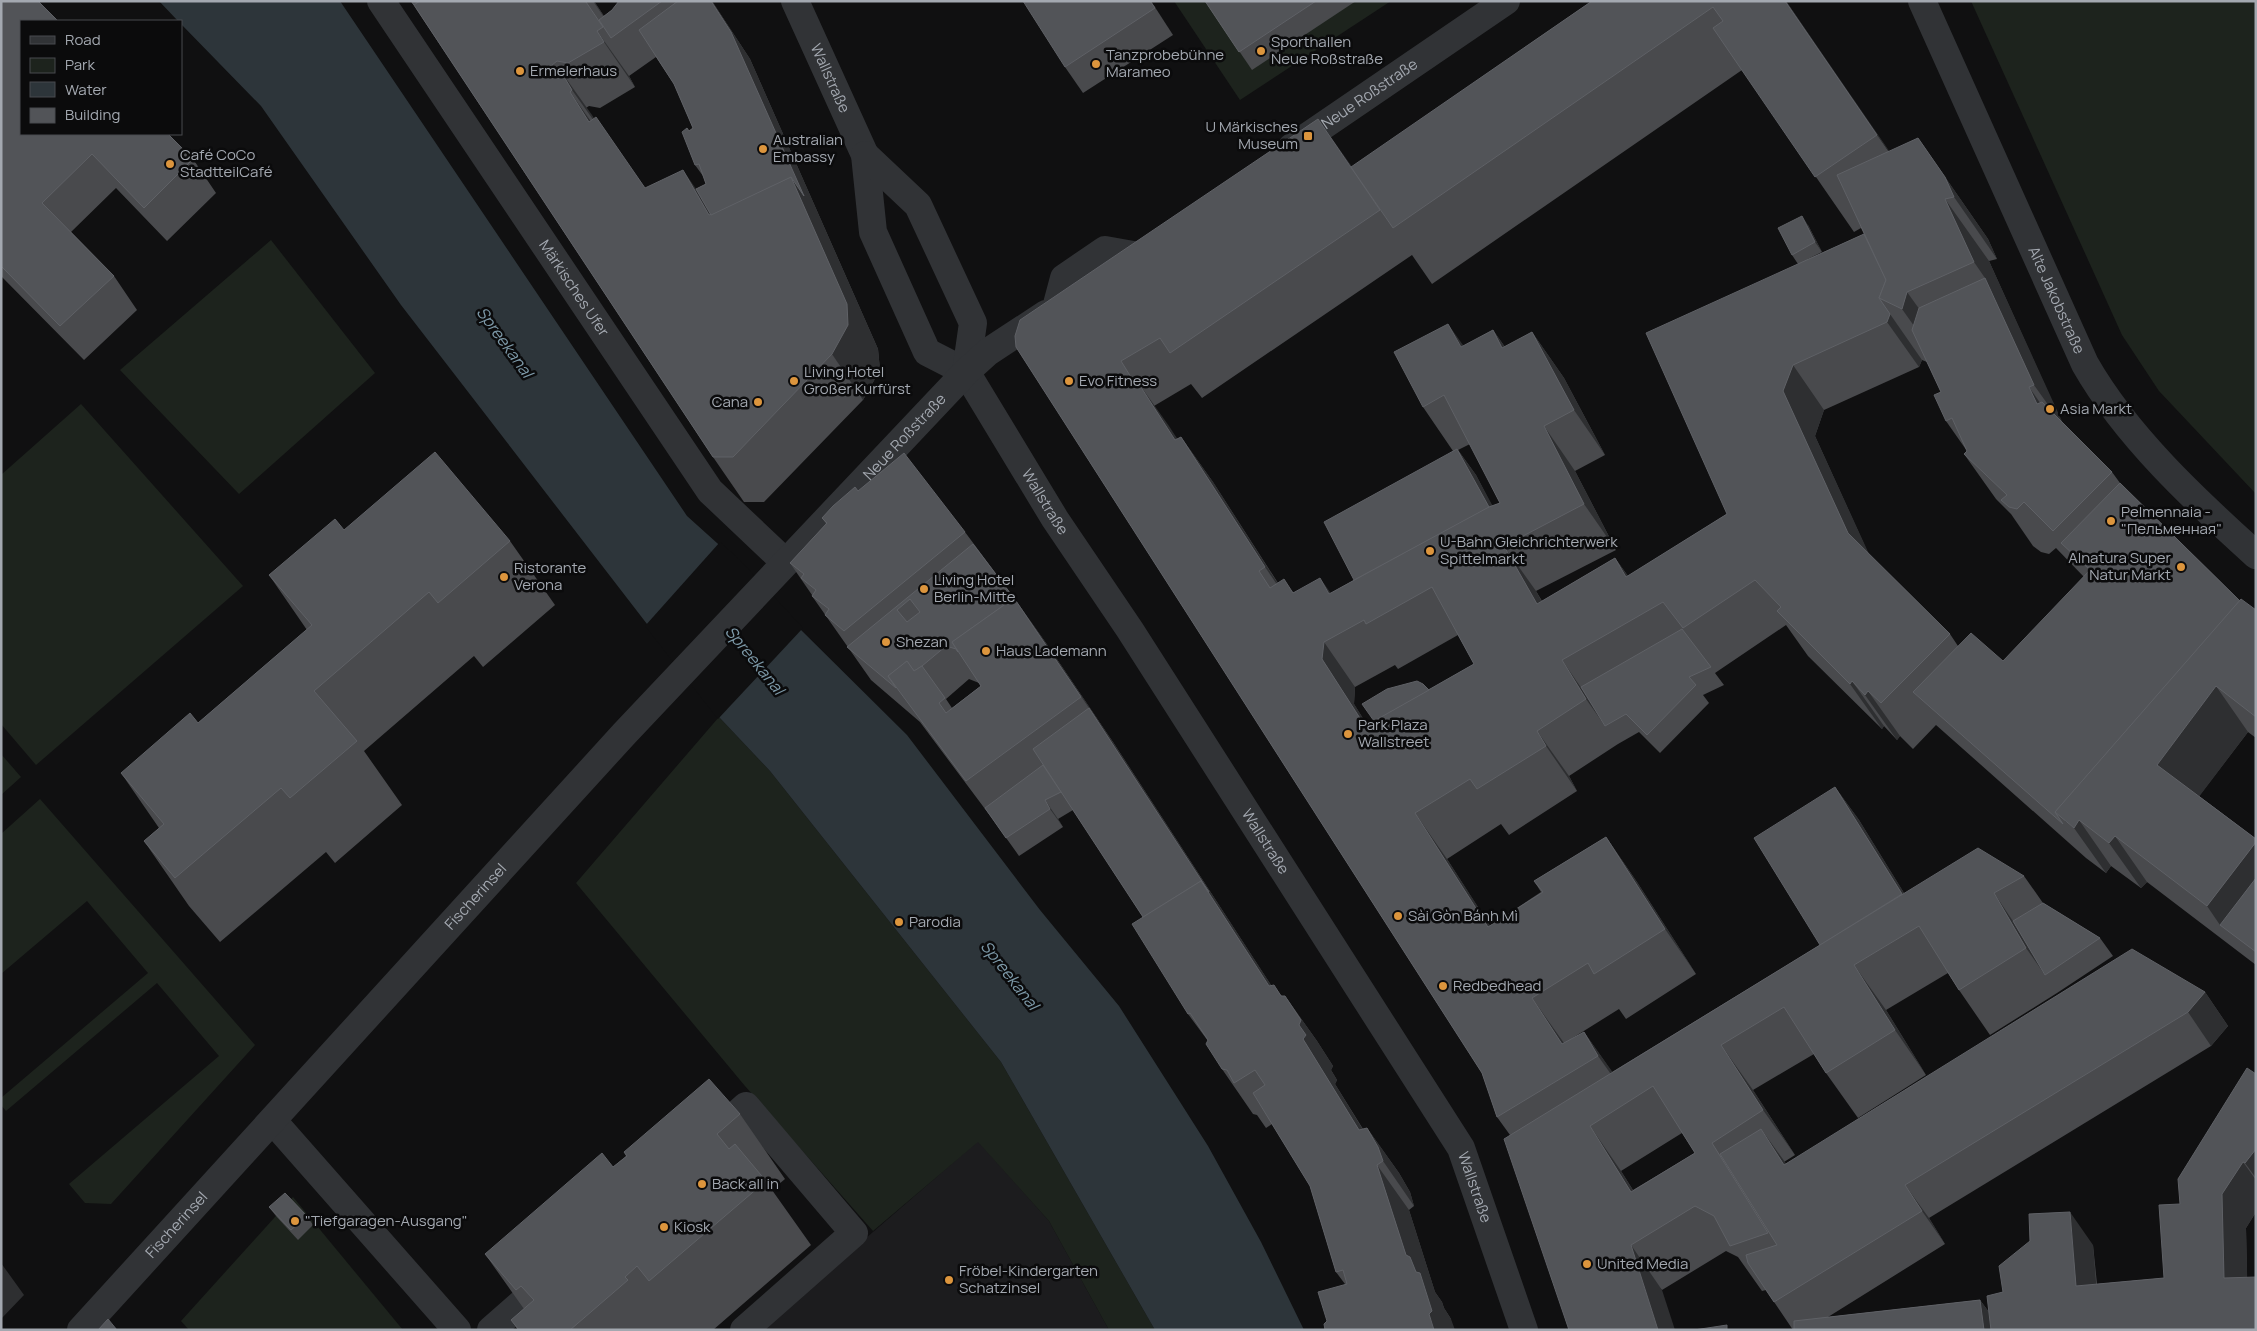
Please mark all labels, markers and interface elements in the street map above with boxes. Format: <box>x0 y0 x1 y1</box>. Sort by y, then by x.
legend <box>20 20 182 135</box>
text: Road <box>65 29 101 50</box>
place label: Sporthallen Neue Roßstraße <box>1271 31 1383 69</box>
street label: Wallstraße <box>806 40 856 116</box>
place label: Tanzprobebühne Marameo <box>1106 44 1224 82</box>
marker: Sporthallen Neue Roßstraße <box>1255 45 1267 57</box>
street label: Neue Roßstraße <box>1317 53 1422 134</box>
text: Park <box>65 54 95 75</box>
marker: Tanzprobebühne Marameo <box>1090 58 1102 70</box>
place label: Ermelerhaus <box>530 60 617 81</box>
marker: Ermelerhaus <box>514 65 526 77</box>
text: Water <box>65 79 107 100</box>
text: Building <box>65 104 120 125</box>
place label: U Märkisches Museum <box>1205 116 1298 154</box>
place label: Australian Embassy <box>773 129 843 167</box>
marker: U Märkisches Museum <box>1302 130 1314 142</box>
marker: Australian Embassy <box>757 143 769 155</box>
place label: Café CoCo StadtteilCafé <box>180 144 273 182</box>
marker: Café CoCo StadtteilCafé <box>164 158 176 170</box>
street label: Märkisches Ufer <box>534 236 615 341</box>
street label: Alte Jakobstraße <box>2023 243 2090 357</box>
water label: Spreekanal <box>472 302 540 384</box>
place label: Living Hotel Großer Kurfürst <box>804 361 911 399</box>
place label: Evo Fitness <box>1079 370 1157 391</box>
marker: Living Hotel Großer Kurfürst <box>788 375 800 387</box>
marker: Evo Fitness <box>1063 375 1075 387</box>
street label: Neue Roßstraße <box>858 388 951 485</box>
place label: Cana <box>712 391 748 412</box>
marker: Cana <box>752 396 764 408</box>
place label: Asia Markt <box>2060 398 2132 419</box>
marker: Asia Markt <box>2044 403 2056 415</box>
street label: Wallstraße <box>1017 465 1074 539</box>
place label: Pelmennaia - "Пельменная" <box>2121 501 2222 539</box>
marker: Pelmennaia - "Пельменная" <box>2105 515 2117 527</box>
place label: U-Bahn Gleichrichterwerk Spittelmarkt <box>1440 531 1618 569</box>
marker: U-Bahn Gleichrichterwerk Spittelmarkt <box>1424 545 1436 557</box>
place label: Alnatura Super Natur Markt <box>2068 547 2172 585</box>
place label: Ristorante Verona <box>514 557 586 595</box>
marker: Alnatura Super Natur Markt <box>2175 561 2187 573</box>
place label: Living Hotel Berlin-Mitte <box>934 569 1016 607</box>
marker: Ristorante Verona <box>498 571 510 583</box>
marker: Living Hotel Berlin-Mitte <box>918 583 930 595</box>
water label: Spreekanal <box>720 621 791 701</box>
place label: Shezan <box>896 631 948 652</box>
marker: Shezan <box>880 636 892 648</box>
place label: Haus Lademann <box>996 640 1107 661</box>
marker: Haus Lademann <box>980 645 992 657</box>
place label: Park Plaza Wallstreet <box>1358 714 1429 752</box>
marker: Park Plaza Wallstreet <box>1342 728 1354 740</box>
street label: Wallstraße <box>1237 805 1295 878</box>
street label: Fischerinsel <box>440 859 511 934</box>
place label: Sài Gòn Bánh Mì <box>1408 905 1518 926</box>
marker: Sài Gòn Bánh Mì <box>1392 910 1404 922</box>
place label: Parodia <box>909 911 961 932</box>
marker: Parodia <box>893 916 905 928</box>
water label: Spreekanal <box>976 936 1045 1016</box>
place label: Redbedhead <box>1453 975 1541 996</box>
marker: Redbedhead <box>1437 980 1449 992</box>
street label: Wallstraße <box>1453 1149 1497 1226</box>
place label: Back all in <box>712 1173 779 1194</box>
marker: Back all in <box>696 1178 708 1190</box>
street label: Fischerinsel <box>141 1187 212 1262</box>
place label: "Tiefgaragen-Ausgang" <box>305 1210 468 1231</box>
marker: "Tiefgaragen-Ausgang" <box>289 1215 301 1227</box>
place label: Kiosk <box>674 1216 711 1237</box>
marker: Kiosk <box>658 1221 670 1233</box>
place label: United Media <box>1597 1253 1688 1274</box>
marker: United Media <box>1581 1258 1593 1270</box>
place label: Fröbel-Kindergarten Schatzinsel <box>959 1260 1098 1298</box>
marker: Fröbel-Kindergarten Schatzinsel <box>943 1274 955 1286</box>

